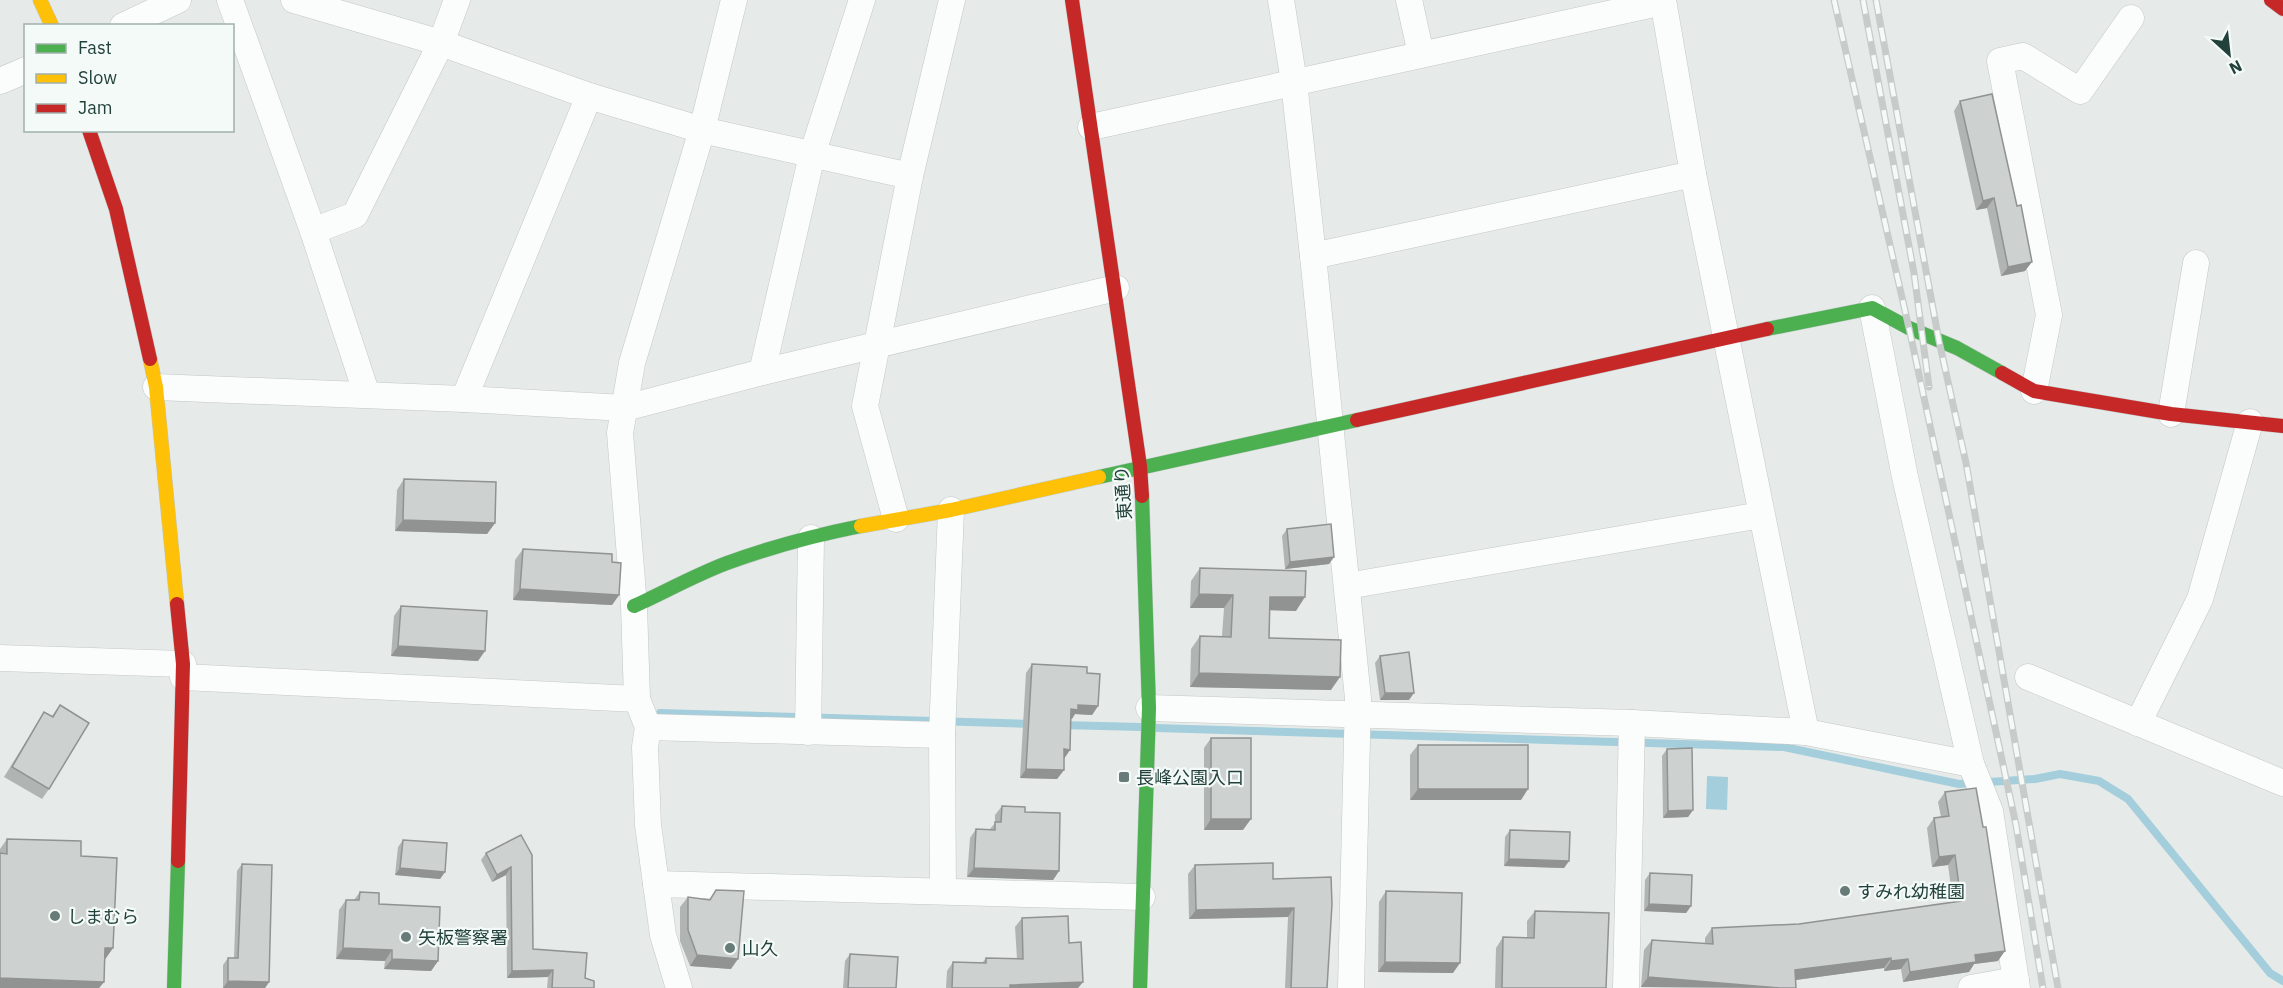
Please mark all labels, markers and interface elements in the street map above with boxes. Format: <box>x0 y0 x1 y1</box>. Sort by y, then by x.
legend <box>24 24 234 132</box>
north arrow <box>2199 24 2259 84</box>
text: Fast <box>78 36 112 59</box>
text: N <box>2226 56 2246 79</box>
text: Slow <box>78 66 117 89</box>
text: Jam <box>78 96 113 119</box>
street label: 東通り <box>1110 465 1136 521</box>
place label: 長峰公園入口 <box>1136 766 1244 789</box>
marker: 長峰公園入口 <box>1117 770 1131 784</box>
place label: すみれ幼稚園 <box>1857 880 1965 903</box>
marker: すみれ幼稚園 <box>1838 884 1852 898</box>
place label: しまむら <box>67 905 139 928</box>
marker: しまむら <box>48 909 62 923</box>
place label: 矢板警察署 <box>418 926 508 949</box>
marker: 矢板警察署 <box>399 930 413 944</box>
place label: 山久 <box>742 937 778 960</box>
marker: 山久 <box>723 941 737 955</box>

